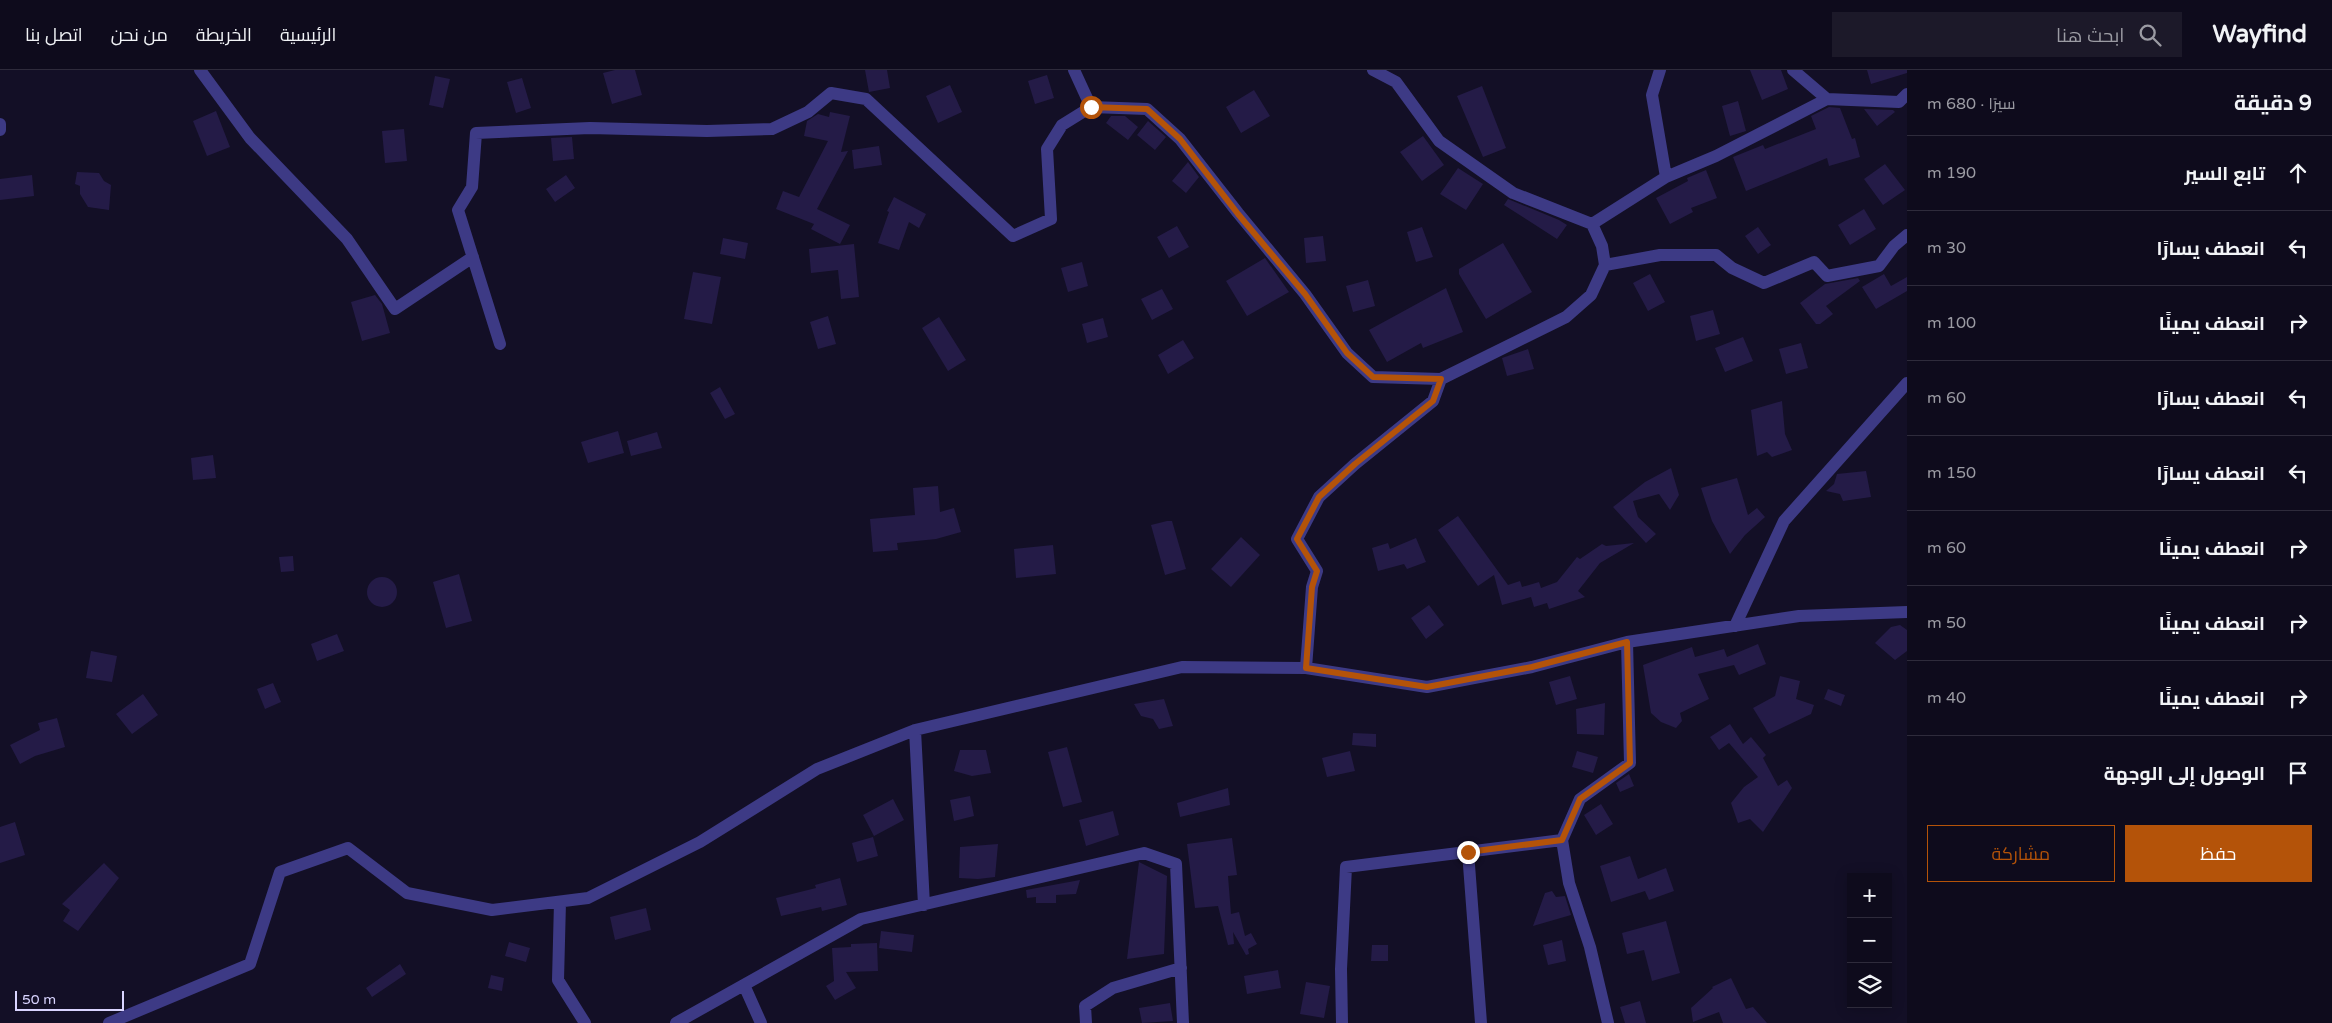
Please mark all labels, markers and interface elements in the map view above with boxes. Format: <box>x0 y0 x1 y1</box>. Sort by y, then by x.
search box <box>1832 12 2182 57</box>
text: Wayfind <box>2212 20 2307 49</box>
icon: search <box>2136 21 2164 49</box>
text: اتصل بنا <box>25 24 83 46</box>
text: من نحن <box>111 24 168 46</box>
text: الخريطة <box>196 24 252 46</box>
text: الرئيسية <box>280 24 336 46</box>
text: ابحث هنا <box>2056 25 2124 47</box>
text: 9 دقيقة <box>2234 91 2312 116</box>
text: سيرًا · 680 m <box>1927 94 2016 114</box>
route start <box>1080 96 1103 119</box>
icon: ahead <box>2284 159 2312 187</box>
text: 190 m <box>1927 163 1976 183</box>
text: تابع السير <box>2185 163 2265 185</box>
icon: left <box>2284 234 2312 262</box>
text: 30 m <box>1927 238 1966 258</box>
text: انعطف يسارًا <box>2156 238 2265 260</box>
icon: right <box>2284 309 2312 337</box>
text: 100 m <box>1927 313 1976 333</box>
text: انعطف يمينًا <box>2159 313 2265 335</box>
icon: left <box>2284 384 2312 412</box>
text: 60 m <box>1927 388 1966 408</box>
text: انعطف يسارًا <box>2156 388 2265 410</box>
icon: left <box>2284 459 2312 487</box>
text: 150 m <box>1927 463 1976 483</box>
text: انعطف يسارًا <box>2156 463 2265 485</box>
icon: right <box>2284 534 2312 562</box>
text: 60 m <box>1927 538 1966 558</box>
text: انعطف يمينًا <box>2159 538 2265 560</box>
icon: right <box>2284 609 2312 637</box>
text: 50 m <box>1927 613 1966 633</box>
text: انعطف يمينًا <box>2159 613 2265 635</box>
icon: right <box>2284 684 2312 712</box>
text: 40 m <box>1927 688 1966 708</box>
text: انعطف يمينًا <box>2159 688 2265 710</box>
icon: arrive <box>2284 759 2312 787</box>
text: الوصول إلى الوجهة <box>2104 763 2265 785</box>
button: مشاركة <box>1927 825 2115 882</box>
button: حفظ <box>2125 825 2312 882</box>
route end <box>1457 841 1480 864</box>
map controls <box>1847 873 1892 1008</box>
button: + <box>1847 873 1892 918</box>
button: − <box>1847 918 1892 963</box>
button: layers <box>1847 963 1892 1008</box>
scale bar <box>15 988 124 1011</box>
text: 50 m <box>22 991 56 1008</box>

